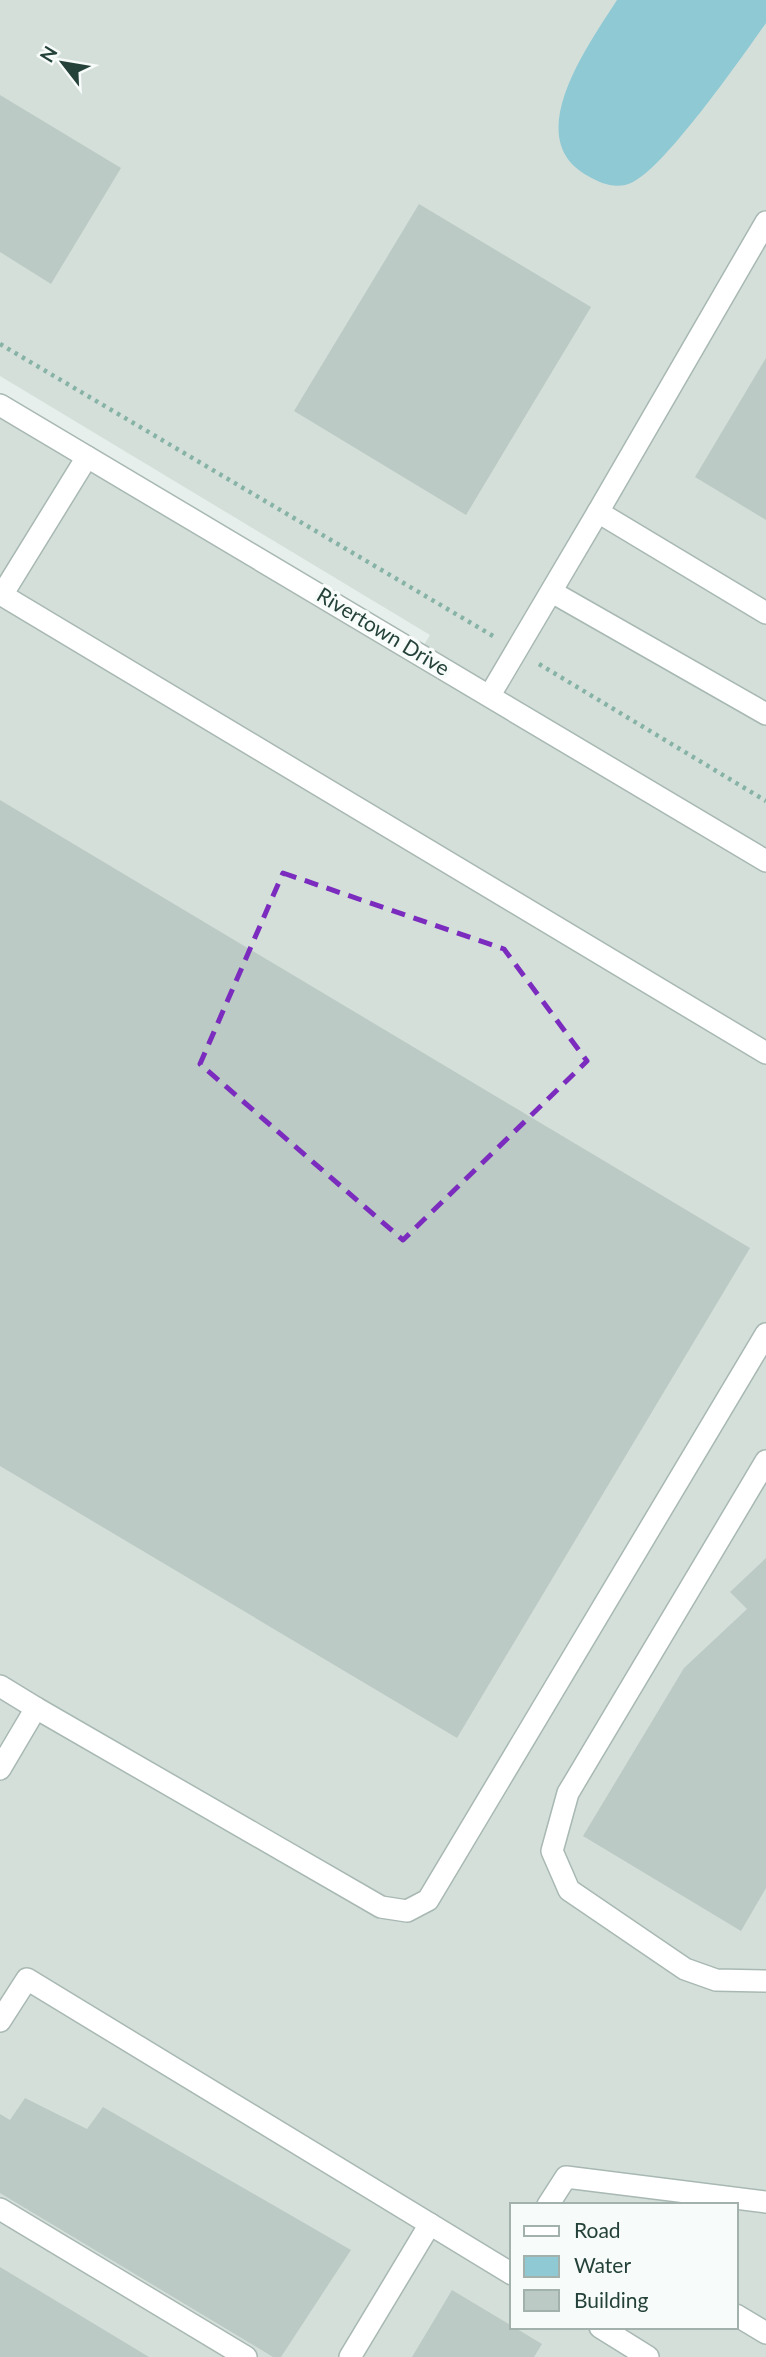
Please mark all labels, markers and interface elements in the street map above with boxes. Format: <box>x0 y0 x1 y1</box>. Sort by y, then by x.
north arrow <box>28 28 98 98</box>
text: N <box>34 42 62 66</box>
street label: Rivertown Drive <box>313 581 455 680</box>
legend <box>510 2203 738 2329</box>
text: Road <box>574 2217 621 2242</box>
text: Water <box>574 2252 631 2277</box>
text: Building <box>574 2287 649 2312</box>

